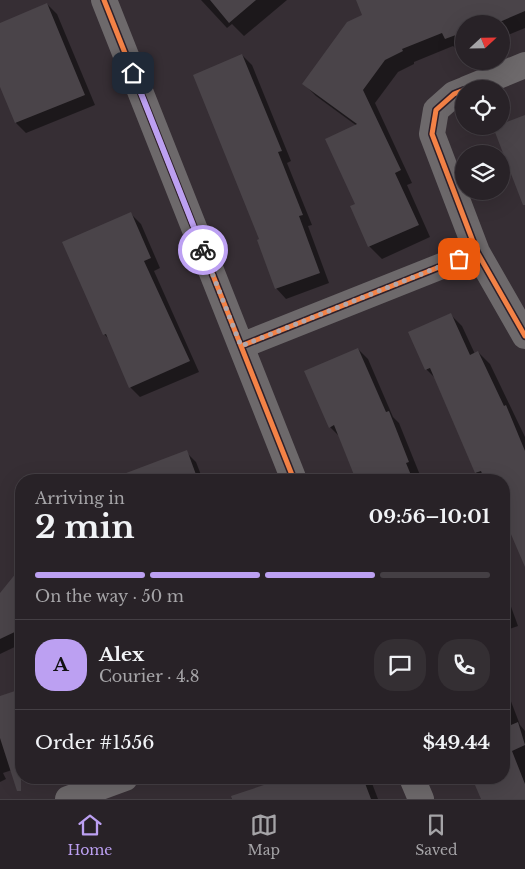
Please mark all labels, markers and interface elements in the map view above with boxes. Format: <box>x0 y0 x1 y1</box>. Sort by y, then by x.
north arrow <box>455 15 510 70</box>
map controls <box>455 15 510 200</box>
pin <box>112 52 154 94</box>
icon: home <box>119 59 147 87</box>
button: locate <box>455 80 510 135</box>
button: layers <box>455 145 510 200</box>
courier <box>178 225 228 275</box>
icon: bike <box>189 236 217 264</box>
pin <box>438 238 480 280</box>
icon: bag <box>445 245 473 273</box>
text: Arriving in <box>35 488 125 508</box>
text: 09:56–10:01 <box>369 505 490 528</box>
text: 2 min <box>35 507 135 547</box>
text: On the way · 50 m <box>35 586 184 606</box>
button: chat <box>374 639 426 691</box>
button: phone <box>438 639 490 691</box>
text: Alex <box>99 643 144 666</box>
text: A <box>53 653 69 676</box>
text: Courier · 4.8 <box>99 666 200 686</box>
text: Order #1556 <box>35 731 155 754</box>
text: $49.44 <box>423 731 490 754</box>
tab: Home <box>68 811 112 859</box>
tab: Map <box>248 811 280 859</box>
tab: Saved <box>415 811 457 859</box>

